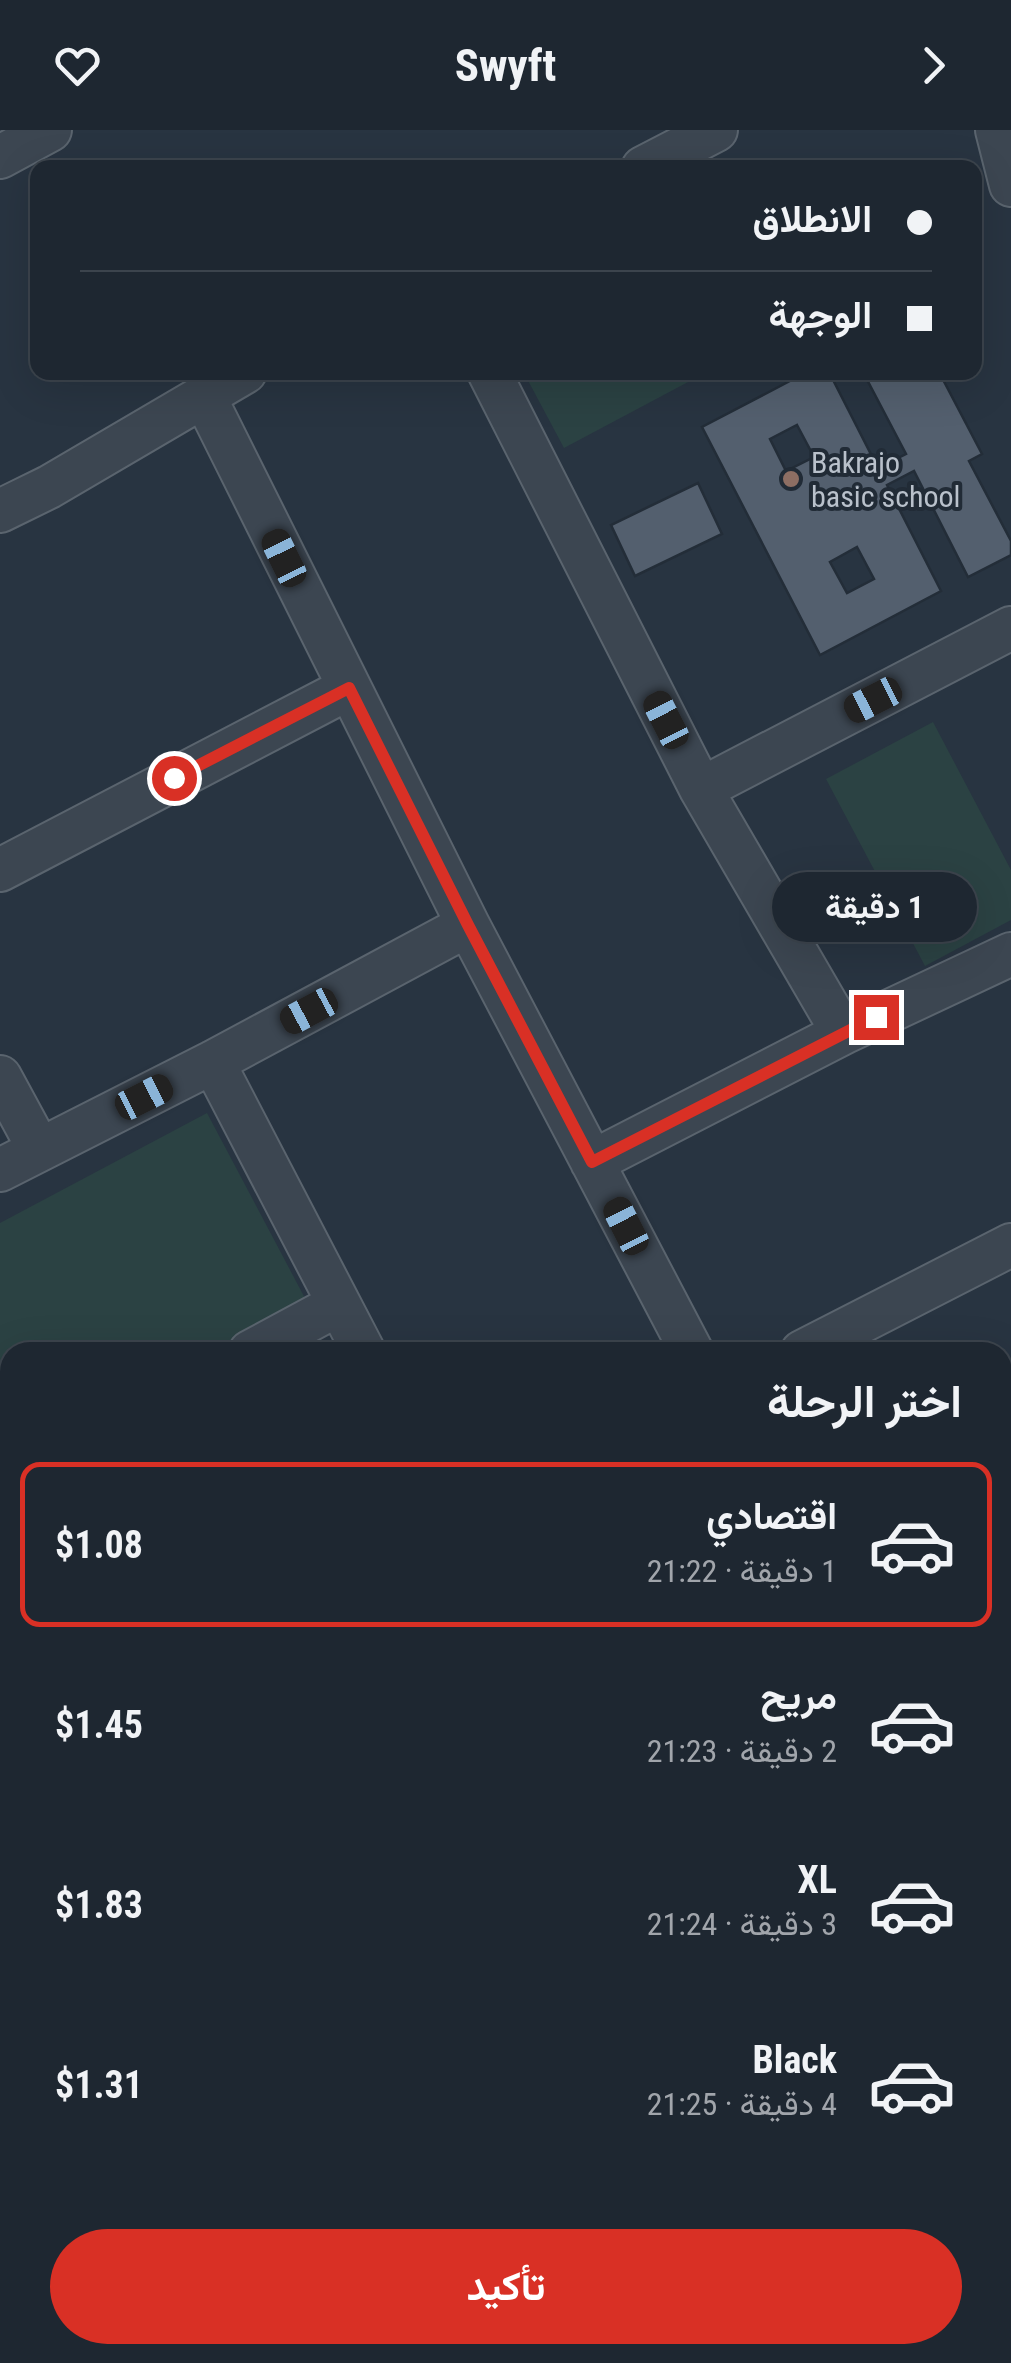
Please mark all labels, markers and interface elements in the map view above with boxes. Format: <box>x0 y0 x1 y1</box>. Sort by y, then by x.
icon: heart <box>50 38 105 93</box>
icon: forward <box>906 38 961 93</box>
text: Swyft <box>455 39 556 92</box>
text: الانطلاق <box>753 197 872 241</box>
text: الوجهة <box>769 293 872 337</box>
place label: Bakrajo basic school <box>811 445 961 514</box>
marker: Bakrajo basic school <box>780 468 802 490</box>
car <box>257 524 311 592</box>
car <box>839 673 907 727</box>
car <box>639 686 693 754</box>
route start <box>152 756 197 801</box>
callout: 1 دقيقة <box>774 872 978 942</box>
text: 1 دقيقة <box>825 888 924 926</box>
car <box>275 984 343 1038</box>
route end <box>854 995 899 1040</box>
car <box>110 1070 178 1124</box>
car <box>599 1192 653 1260</box>
text: اختر الرحلة <box>767 1375 962 1428</box>
text: اقتصادي <box>706 1494 837 1538</box>
icon: car <box>867 1500 957 1590</box>
text: $1.08 <box>55 1523 143 1567</box>
text: 1 دقيقة · 21:22 <box>647 1552 837 1590</box>
text: مريح <box>761 1674 837 1718</box>
icon: car <box>867 1680 957 1770</box>
text: $1.45 <box>55 1703 143 1747</box>
text: 2 دقيقة · 21:23 <box>647 1732 837 1770</box>
text: XL <box>798 1858 837 1902</box>
icon: car <box>867 1860 957 1950</box>
text: $1.83 <box>55 1883 143 1927</box>
text: 3 دقيقة · 21:24 <box>647 1905 837 1943</box>
text: Black <box>753 2038 837 2082</box>
icon: car <box>867 2040 957 2130</box>
text: $1.31 <box>55 2063 143 2107</box>
text: 4 دقيقة · 21:25 <box>647 2085 837 2123</box>
button: تأكيد <box>50 2229 962 2344</box>

